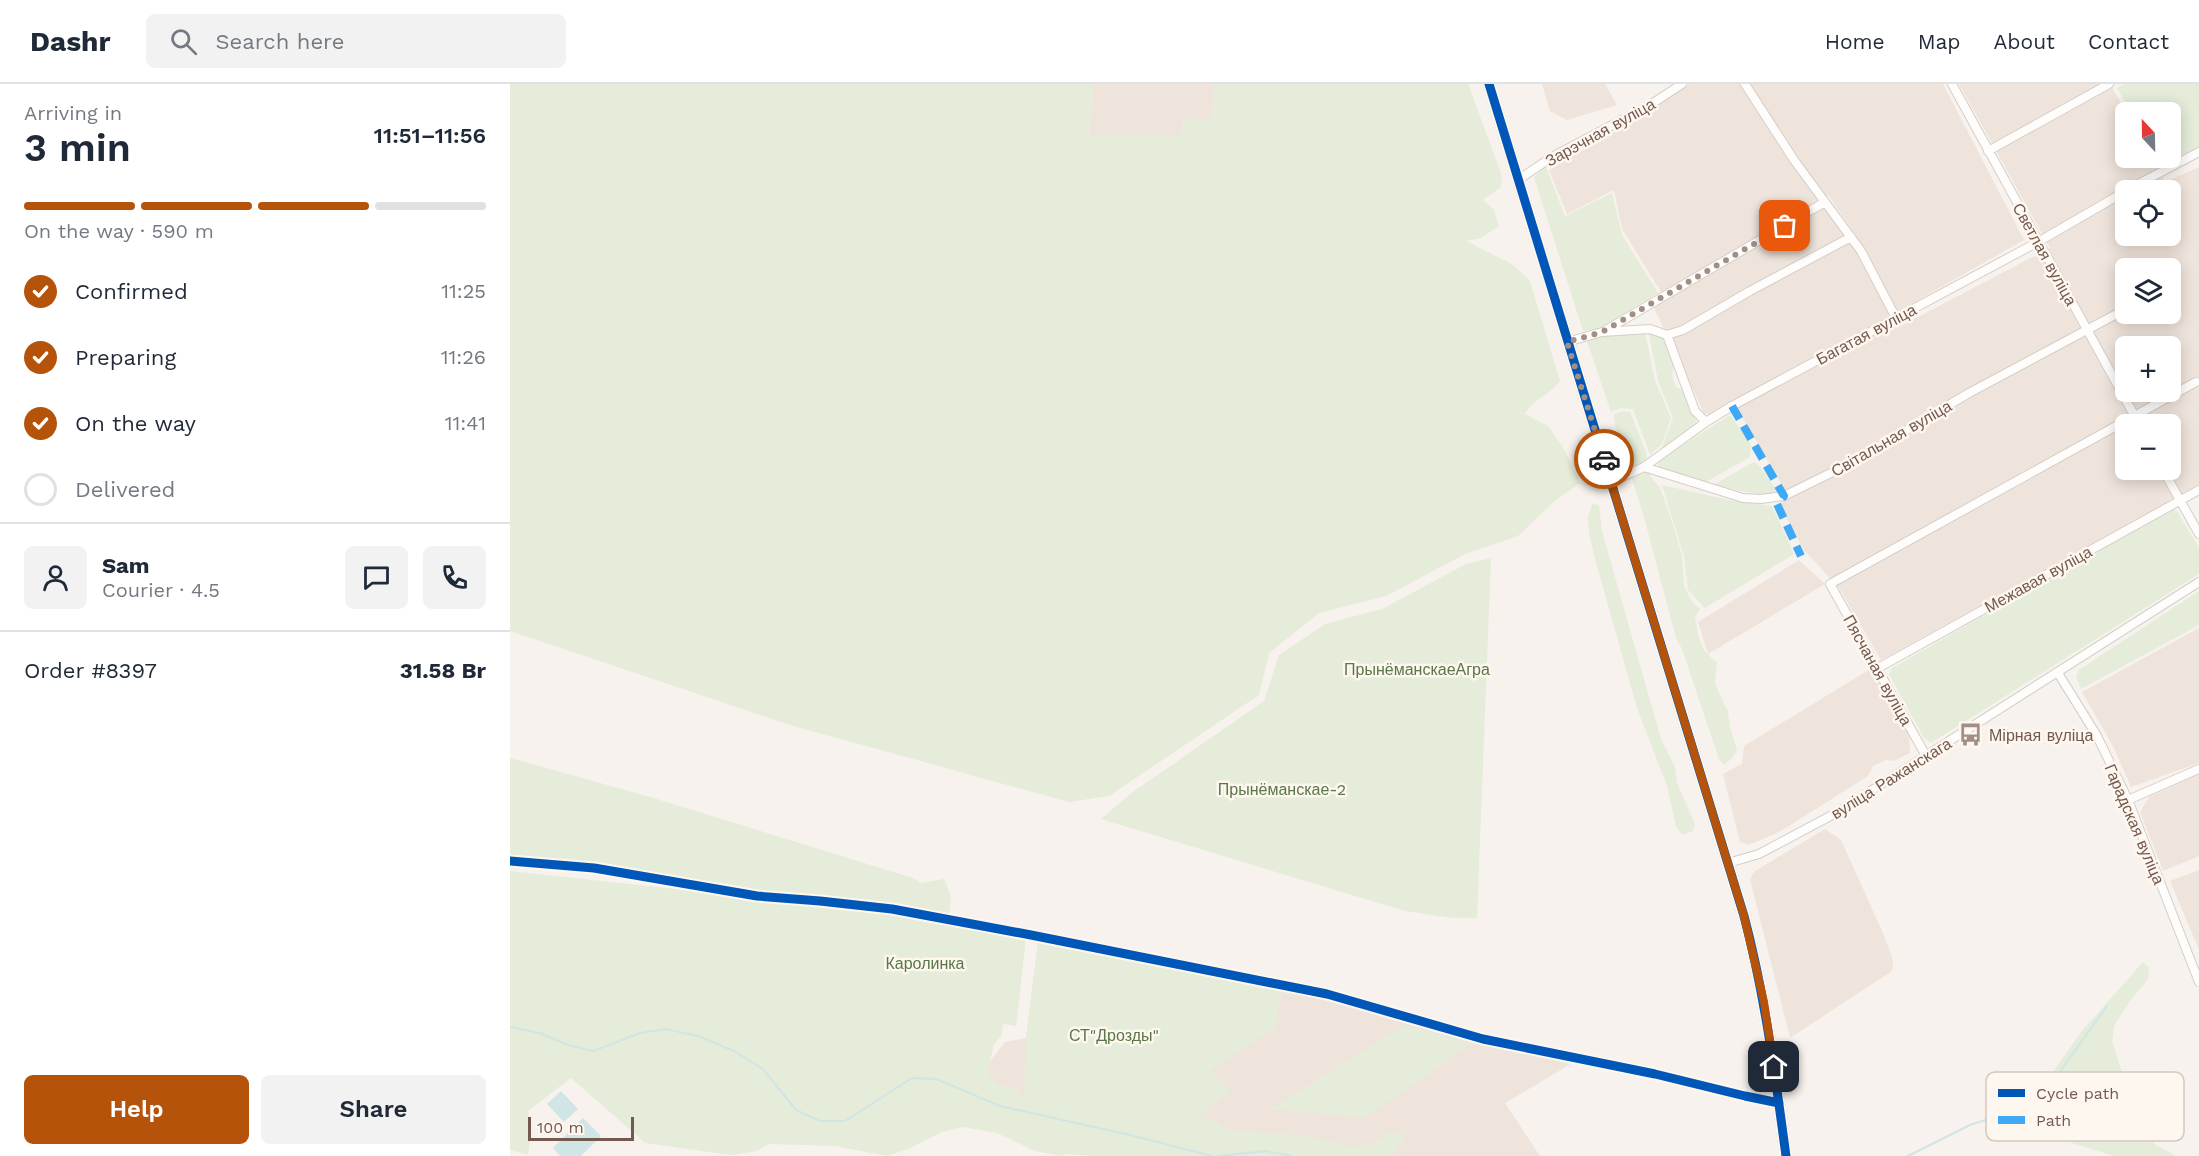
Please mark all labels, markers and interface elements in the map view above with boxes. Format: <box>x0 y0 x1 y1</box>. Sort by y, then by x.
search box <box>146 14 566 68</box>
text: Dashr <box>30 25 110 58</box>
icon: search <box>167 25 200 58</box>
text: Search here <box>215 29 344 54</box>
text: Home <box>1825 29 1885 54</box>
text: Map <box>1918 29 1961 54</box>
text: About <box>1994 29 2055 54</box>
text: Contact <box>2088 29 2169 54</box>
street label: Зарэчная вуліца <box>1542 94 1659 170</box>
text: Arriving in <box>24 101 122 125</box>
north arrow <box>2115 102 2181 168</box>
map controls <box>2115 102 2181 480</box>
text: 11:51–11:56 <box>374 123 486 148</box>
text: 3 min <box>24 125 131 170</box>
button: locate <box>2115 180 2181 246</box>
pin <box>1759 200 1810 251</box>
street label: Светлая вуліца <box>2009 200 2081 309</box>
icon: bag <box>1768 209 1801 242</box>
text: On the way · 590 m <box>24 219 214 243</box>
button: layers <box>2115 258 2181 324</box>
icon: check <box>24 275 57 308</box>
text: Confirmed <box>75 279 188 304</box>
text: 11:25 <box>441 279 486 303</box>
street label: Багатая вуліца <box>1813 300 1919 369</box>
button: + <box>2115 336 2181 402</box>
icon: check <box>24 341 57 374</box>
text: Preparing <box>75 345 176 370</box>
text: 11:26 <box>441 345 486 369</box>
street label: Світальная вуліца <box>1828 396 1955 481</box>
icon: check <box>24 407 57 440</box>
text: On the way <box>75 411 196 436</box>
text: 11:41 <box>445 411 486 435</box>
button: − <box>2115 414 2181 480</box>
courier <box>1574 429 1634 489</box>
icon: car <box>1588 443 1621 476</box>
text: Delivered <box>75 477 175 502</box>
street label: Межавая вуліца <box>1981 542 2095 617</box>
button: person <box>24 546 87 609</box>
button: chat <box>345 546 408 609</box>
button: phone <box>423 546 486 609</box>
text: Sam <box>102 553 150 578</box>
text: Courier · 4.5 <box>102 578 220 602</box>
street label: Пясчаная вуліца <box>1839 611 1916 729</box>
text: Order #8397 <box>24 658 157 683</box>
text: 31.58 Br <box>400 658 486 683</box>
park label: ПрынёманскаеАгра <box>1344 660 1490 679</box>
bus stop icon: Мірная вуліца <box>1958 722 1984 748</box>
place label: Мірная вуліца <box>1989 726 2093 745</box>
street label: вуліца Ражанскага <box>1828 734 1955 823</box>
street label: Гарадская вуліца <box>2101 761 2169 887</box>
park label: Прынёманскае-2 <box>1218 780 1346 799</box>
park label: Каролинка <box>885 954 965 973</box>
park label: СТ"Дрозды" <box>1069 1026 1159 1045</box>
pin <box>1748 1041 1799 1092</box>
icon: home <box>1757 1050 1790 1083</box>
legend <box>1986 1072 2184 1141</box>
button: Help <box>24 1075 249 1144</box>
button: Share <box>261 1075 486 1144</box>
text: Cycle path <box>2036 1084 2119 1103</box>
text: Path <box>2036 1111 2071 1130</box>
scale bar <box>528 1114 634 1142</box>
text: 100 m <box>537 1118 584 1137</box>

